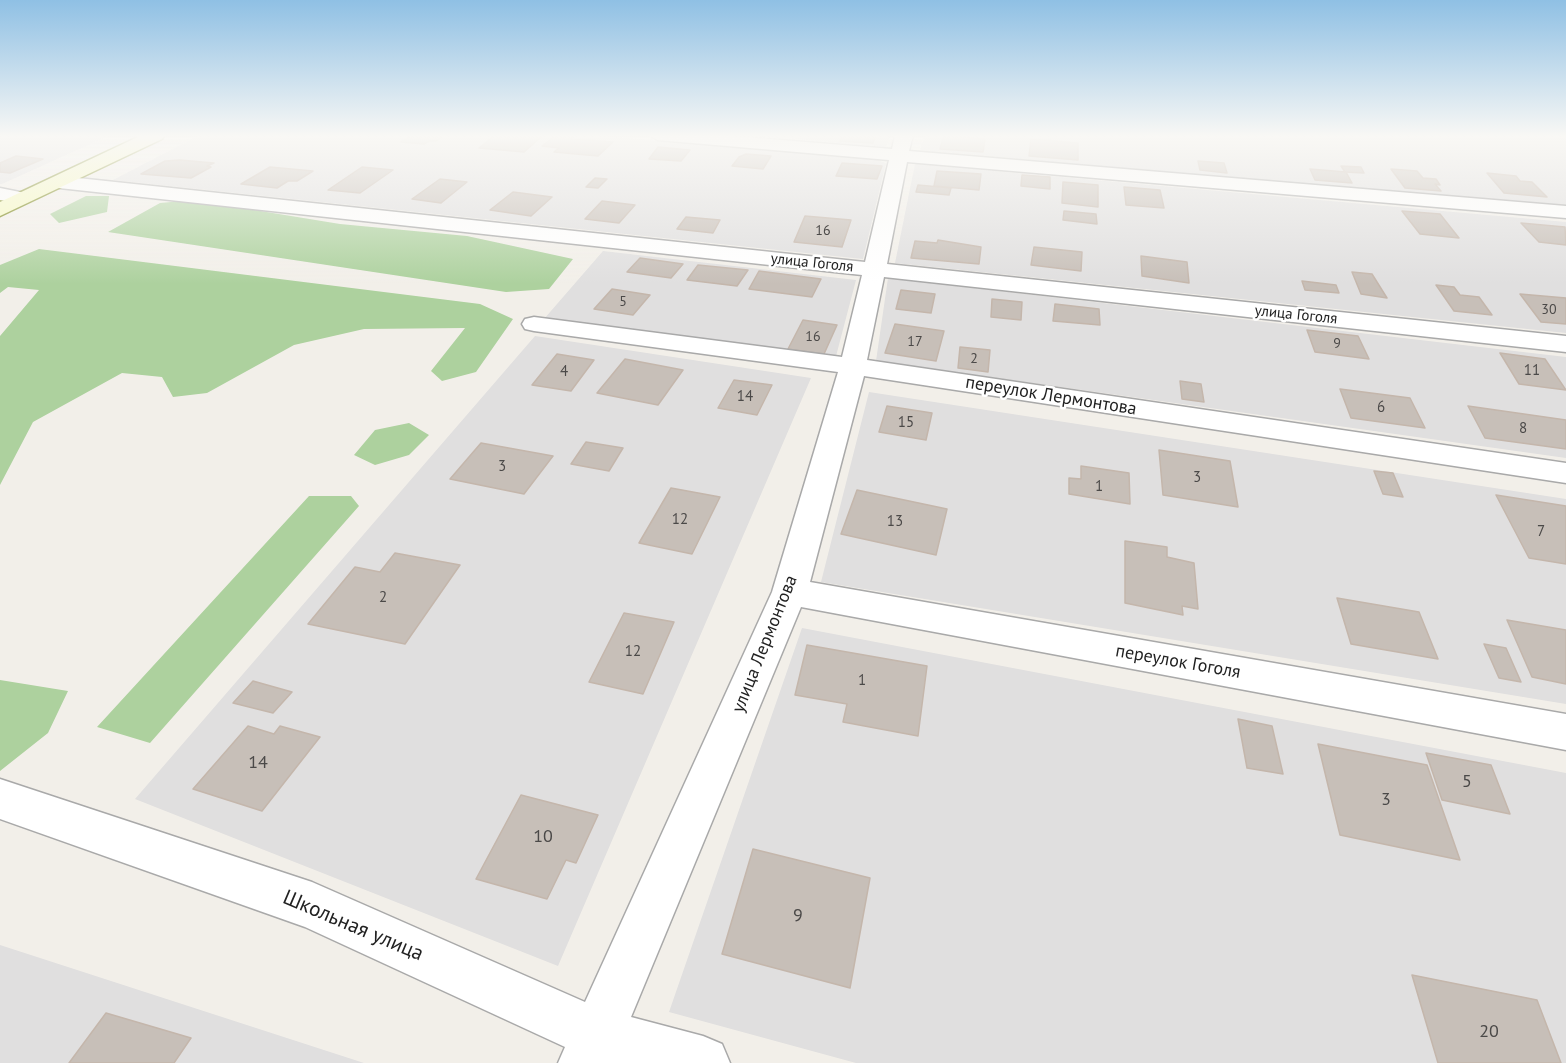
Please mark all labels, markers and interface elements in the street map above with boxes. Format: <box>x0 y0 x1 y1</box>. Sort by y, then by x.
house number: 16 <box>815 223 831 239</box>
street label: улица Гоголя <box>770 250 854 276</box>
house number: 5 <box>619 294 627 310</box>
street label: улица Гоголя <box>1254 302 1338 328</box>
house number: 30 <box>1541 302 1557 318</box>
house number: 16 <box>805 329 821 345</box>
house number: 17 <box>907 334 923 350</box>
house number: 9 <box>1333 336 1341 352</box>
house number: 2 <box>970 351 978 367</box>
house number: 11 <box>1524 362 1540 380</box>
house number: 4 <box>560 363 568 381</box>
street label: переулок Лермонтова <box>964 372 1138 420</box>
house number: 14 <box>737 388 753 406</box>
house number: 6 <box>1377 399 1385 417</box>
house number: 15 <box>898 414 914 432</box>
house number: 8 <box>1519 420 1527 438</box>
house number: 3 <box>498 458 506 476</box>
house number: 3 <box>1193 469 1201 487</box>
house number: 1 <box>1095 478 1103 496</box>
house number: 12 <box>672 511 688 529</box>
house number: 13 <box>887 513 903 531</box>
house number: 7 <box>1537 523 1545 541</box>
street label: улица Лермонтова <box>728 572 802 716</box>
house number: 2 <box>379 589 387 607</box>
street label: переулок Гоголя <box>1114 640 1242 684</box>
house number: 12 <box>625 643 641 661</box>
house number: 1 <box>858 672 866 690</box>
house number: 14 <box>248 752 268 774</box>
house number: 5 <box>1462 771 1472 793</box>
house number: 3 <box>1381 789 1391 811</box>
house number: 10 <box>533 826 553 848</box>
street label: Школьная улица <box>279 885 427 967</box>
house number: 9 <box>793 905 803 927</box>
house number: 20 <box>1479 1021 1499 1043</box>

